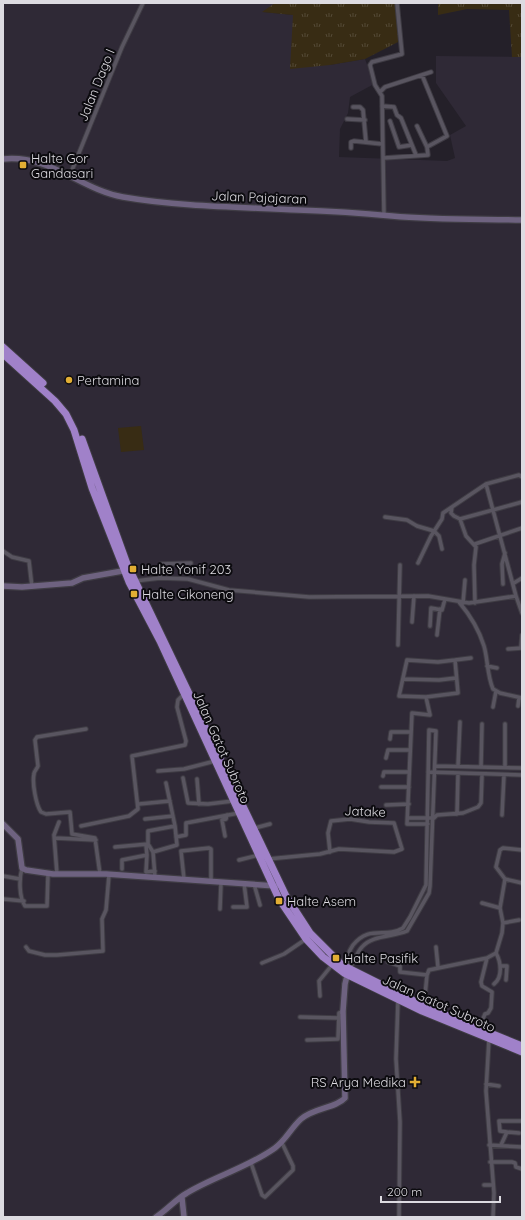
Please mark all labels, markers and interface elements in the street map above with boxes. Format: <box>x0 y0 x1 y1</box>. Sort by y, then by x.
street label: Jalan Dago I <box>74 46 118 124</box>
place label: Halte Gor Gandasari <box>31 150 93 181</box>
marker: Halte Gor Gandasari <box>18 160 28 170</box>
street label: Jalan Pajajaran <box>211 187 307 207</box>
place label: Pertamina <box>77 372 139 388</box>
marker: Pertamina <box>64 375 74 385</box>
place label: Halte Yonif 203 <box>141 561 231 577</box>
marker: Halte Yonif 203 <box>128 564 138 574</box>
place label: Halte Cikoneng <box>142 586 234 602</box>
marker: Halte Cikoneng <box>129 589 139 599</box>
street label: Jalan Gatot Subroto <box>190 688 254 806</box>
street label: Jatake <box>344 802 386 820</box>
place label: Halte Asem <box>287 893 356 909</box>
marker: Halte Asem <box>274 896 284 906</box>
place label: Halte Pasifik <box>344 950 418 966</box>
marker: Halte Pasifik <box>331 953 341 963</box>
street label: Jalan Gatot Subroto <box>380 971 498 1035</box>
place label: RS Arya Medika <box>311 1074 406 1090</box>
marker: RS Arya Medika <box>409 1076 421 1088</box>
scale bar <box>381 1178 500 1204</box>
text: 200 m <box>387 1184 422 1199</box>

